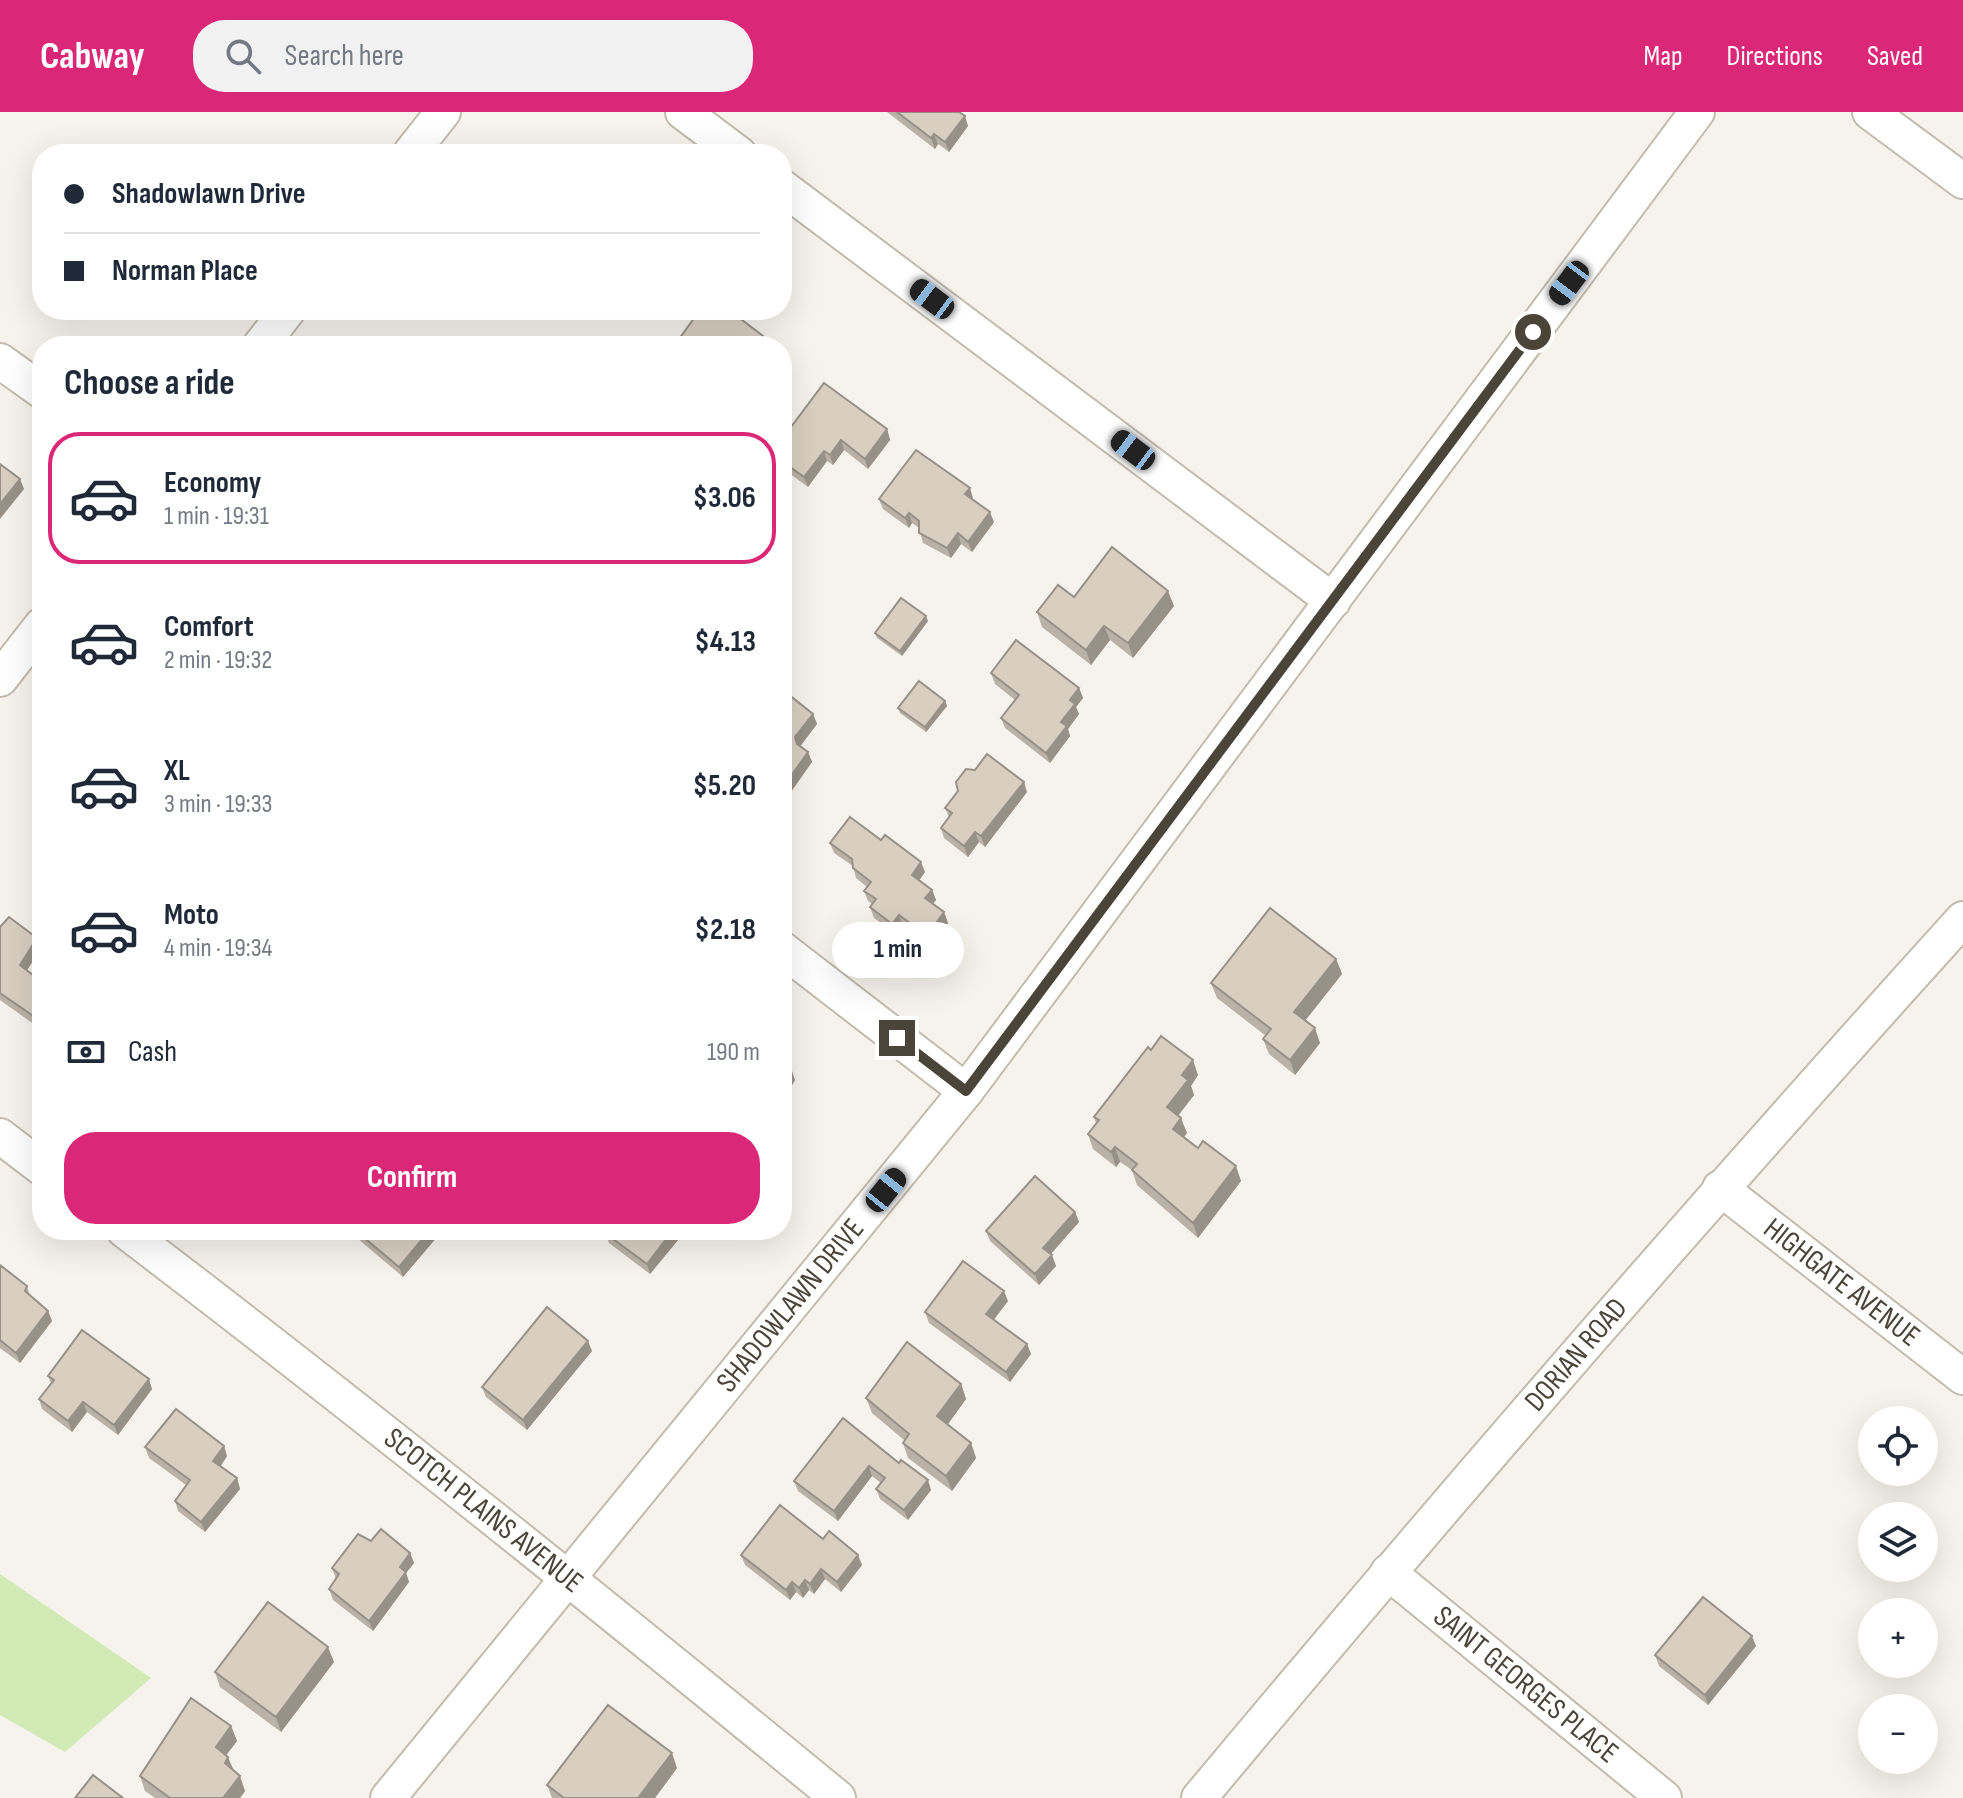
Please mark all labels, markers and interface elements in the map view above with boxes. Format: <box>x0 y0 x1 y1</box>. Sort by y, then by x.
search box <box>193 20 753 92</box>
text: Cabway <box>40 34 145 79</box>
icon: search <box>221 34 265 78</box>
text: Search here <box>285 38 404 74</box>
text: Map <box>1644 40 1683 73</box>
text: Directions <box>1727 40 1823 73</box>
text: Saved <box>1867 40 1923 73</box>
text: Shadowlawn Drive <box>112 176 306 212</box>
text: Norman Place <box>112 253 258 289</box>
car <box>1545 257 1593 309</box>
car <box>906 275 958 323</box>
route start <box>1515 314 1551 350</box>
text: Choose a ride <box>64 362 235 405</box>
car <box>1107 426 1159 474</box>
icon: car <box>68 462 140 534</box>
text: Economy <box>164 465 261 501</box>
text: $3.06 <box>693 480 756 516</box>
text: 1 min · 19:31 <box>164 501 269 532</box>
icon: car <box>68 606 140 678</box>
text: Comfort <box>164 609 254 645</box>
text: $4.13 <box>694 624 756 660</box>
text: 2 min · 19:32 <box>164 645 272 676</box>
icon: car <box>68 750 140 822</box>
text: XL <box>164 753 190 789</box>
text: $5.20 <box>693 768 756 804</box>
text: 3 min · 19:33 <box>164 789 272 820</box>
icon: car <box>68 894 140 966</box>
text: Moto <box>164 897 219 933</box>
text: $2.18 <box>695 912 756 948</box>
callout: 1 min <box>831 922 963 978</box>
text: 4 min · 19:34 <box>164 933 272 964</box>
text: 1 min <box>874 934 922 965</box>
route end <box>879 1020 915 1056</box>
icon: cash <box>64 1030 108 1074</box>
text: Cash <box>128 1034 177 1070</box>
text: 190 m <box>707 1037 760 1068</box>
button: Confirm <box>64 1132 760 1224</box>
car <box>862 1164 910 1216</box>
street label: HIGHGATE AVENUE <box>1756 1211 1927 1354</box>
street label: SHADOWLAWN DRIVE <box>709 1212 872 1400</box>
street label: DORIAN ROAD <box>1517 1291 1635 1419</box>
map controls <box>1858 1406 1938 1774</box>
button: locate <box>1858 1406 1938 1486</box>
street label: SCOTCH PLAINS AVENUE <box>377 1421 590 1601</box>
button: layers <box>1858 1502 1938 1582</box>
button: + <box>1858 1598 1938 1678</box>
street label: SAINT GEORGES PLACE <box>1426 1599 1625 1771</box>
button: − <box>1858 1694 1938 1774</box>

